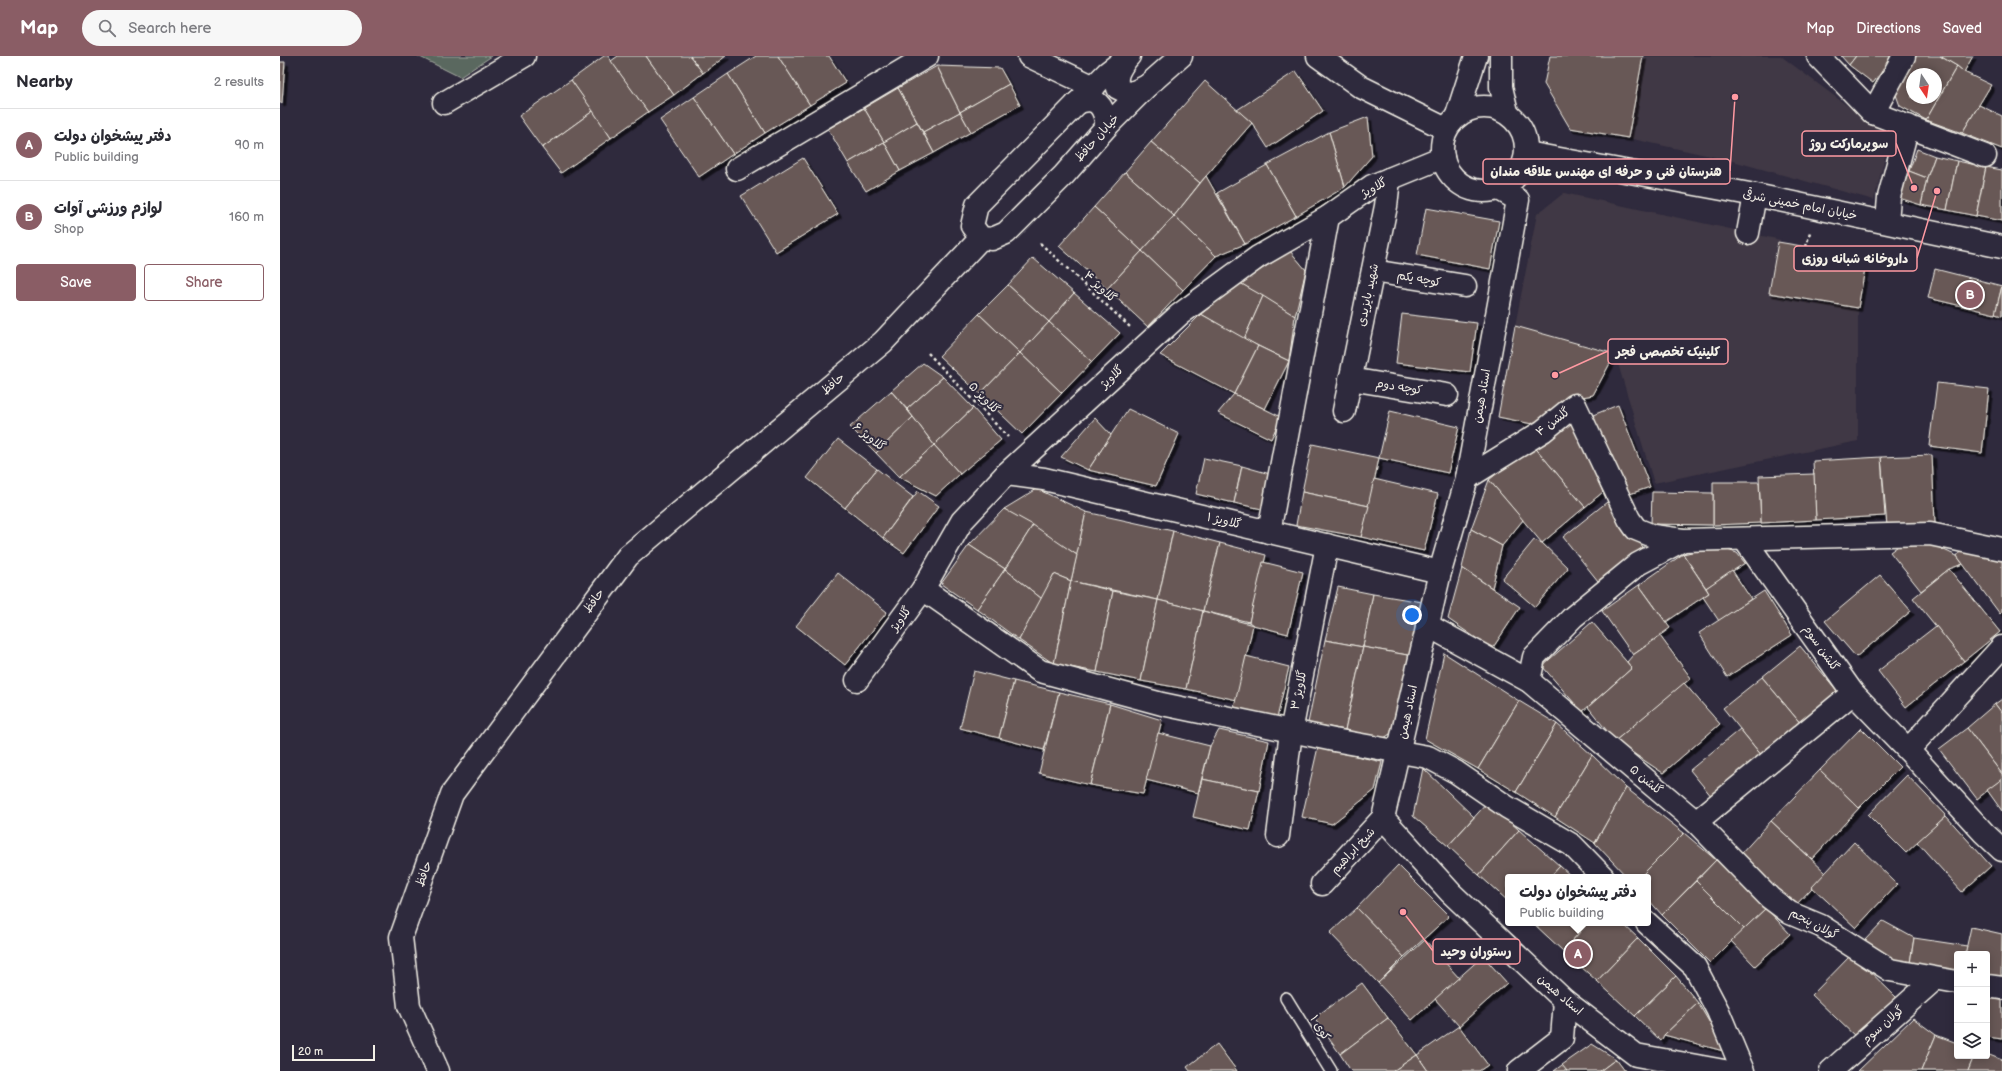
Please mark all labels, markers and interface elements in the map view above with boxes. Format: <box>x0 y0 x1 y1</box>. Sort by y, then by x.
search box <box>82 10 362 46</box>
text: Map <box>20 17 58 40</box>
icon: search <box>96 17 118 39</box>
text: Search here <box>128 19 211 38</box>
text: Map <box>1806 20 1834 37</box>
text: Directions <box>1856 20 1921 37</box>
text: Saved <box>1943 20 1982 37</box>
north arrow <box>1906 68 1942 104</box>
text: Nearby <box>16 72 73 92</box>
text: 2 results <box>214 74 264 90</box>
street label: خیابان حافظ <box>1072 111 1122 165</box>
text: دفتر پیشخوان دولت <box>54 127 172 146</box>
callout: سوپرمارکت روژ <box>1802 131 1896 156</box>
text: سوپرمارکت روژ <box>1809 136 1888 152</box>
text: A <box>25 137 33 153</box>
text: 90 m <box>235 137 264 153</box>
text: Public building <box>54 149 139 165</box>
callout: هنرستان فنی و حرفه ای مهندس علاقه مندان <box>1483 159 1730 184</box>
text: هنرستان فنی و حرفه ای مهندس علاقه مندان <box>1490 164 1722 180</box>
street label: گلاویژ <box>1358 175 1390 202</box>
street label: خیابان امام خمینی شرقی <box>1741 187 1858 224</box>
text: لوازم ورزشی آوات <box>54 199 162 218</box>
text: B <box>24 209 34 225</box>
text: 160 m <box>229 209 264 225</box>
text: Shop <box>54 221 84 237</box>
callout: داروخانه شبانه روزی <box>1794 246 1917 271</box>
text: داروخانه شبانه روزی <box>1802 251 1908 268</box>
street label: شهید بایزیدی <box>1354 262 1382 328</box>
button: Save <box>16 264 136 301</box>
button: Share <box>144 264 264 301</box>
street label: گلاویژ ۴ <box>1080 268 1120 306</box>
street label: کوچه یکم <box>1396 268 1442 291</box>
pin: B <box>1957 280 1983 310</box>
callout: کلینیک تخصصی فجر <box>1608 339 1728 364</box>
text: کلینیک تخصصی فجر <box>1614 344 1720 360</box>
street label: گلاویژ <box>1096 362 1127 392</box>
street label: استاد هیمن <box>1470 368 1494 424</box>
street label: حافظ <box>818 370 848 398</box>
street label: کوچه دوم <box>1374 376 1423 399</box>
street label: گلاویژ ۵ <box>965 379 1003 417</box>
street label: گلشن ۴ <box>1533 404 1573 440</box>
street label: گلاویژ ۶ <box>849 419 889 455</box>
street label: گلاویژ ۱ <box>1205 510 1243 532</box>
street label: حافظ <box>580 586 608 616</box>
street label: گلاویژ <box>886 604 915 635</box>
your location <box>1402 605 1422 625</box>
street label: گلشن سوم <box>1799 622 1842 675</box>
street label: گلاویژ ۳ <box>1288 669 1310 711</box>
street label: استاد هیمن <box>1395 683 1421 741</box>
street label: گلشن ۵ <box>1626 762 1666 798</box>
street label: شیخ ابراهیم <box>1328 825 1379 878</box>
street label: حافظ <box>412 859 436 889</box>
popup <box>1505 874 1651 926</box>
text: دفتر پیشخوان دولت <box>1519 883 1637 902</box>
text: Public building <box>1519 905 1604 921</box>
street label: گولان پنجم <box>1787 905 1841 944</box>
callout: رستوران وحید <box>1433 939 1520 964</box>
pin: A <box>1565 939 1591 969</box>
text: رستوران وحید <box>1441 944 1512 961</box>
map controls <box>1954 951 1990 1059</box>
button: + <box>1954 951 1990 987</box>
street label: استاد هیمن <box>1534 971 1586 1019</box>
button: − <box>1954 987 1990 1023</box>
street label: گولان سوم <box>1859 1003 1908 1048</box>
street label: کوی ۱ <box>1306 1012 1334 1044</box>
button: layers <box>1954 1023 1990 1059</box>
scale bar <box>292 1043 375 1062</box>
text: 20 m <box>298 1045 323 1058</box>

